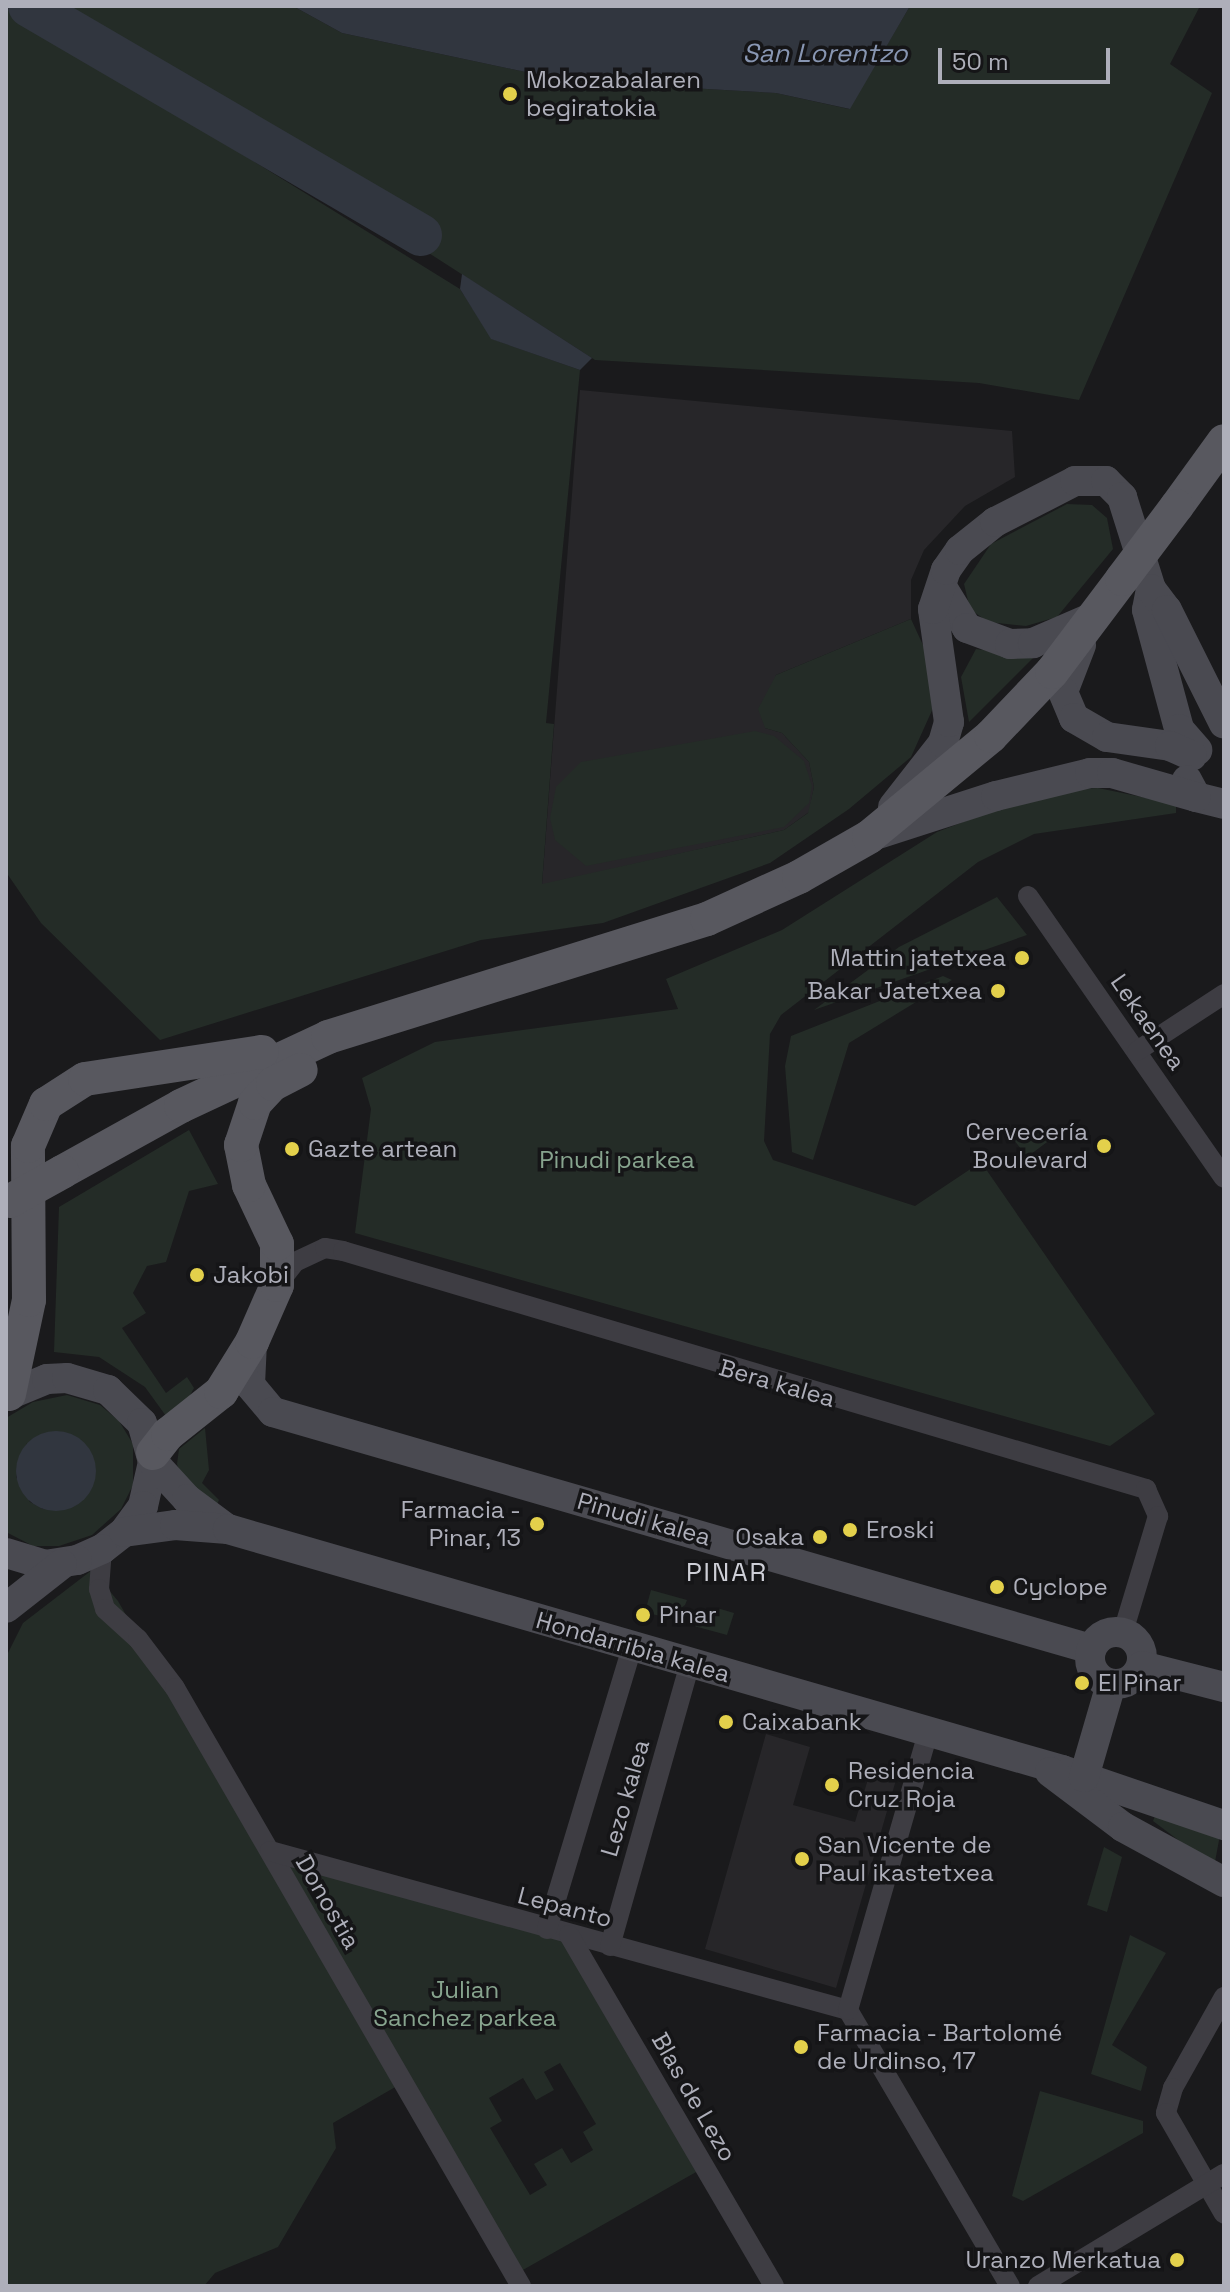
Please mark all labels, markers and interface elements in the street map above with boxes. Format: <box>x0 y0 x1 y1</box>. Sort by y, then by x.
scale bar <box>942 32 1114 82</box>
water label: San Lorentzo <box>742 38 908 70</box>
text: 50 m <box>952 46 1009 77</box>
place label: Mokozabalaren begiratokia <box>526 66 701 122</box>
marker: Mokozabalaren begiratokia <box>501 85 519 103</box>
place label: Mattin jatetxea <box>830 944 1006 972</box>
marker: Mattin jatetxea <box>1013 949 1031 967</box>
street label: Lekaenea <box>1105 969 1191 1075</box>
place label: Bakar Jatetxea <box>807 977 982 1005</box>
marker: Bakar Jatetxea <box>989 982 1007 1000</box>
place label: Cervecería Boulevard <box>965 1118 1088 1174</box>
place label: Gazte artean <box>308 1135 457 1163</box>
marker: Cervecería Boulevard <box>1095 1137 1113 1155</box>
marker: Gazte artean <box>283 1140 301 1158</box>
park label: Pinudi parkea <box>539 1146 695 1174</box>
place label: Jakobi <box>213 1261 289 1289</box>
marker: Jakobi <box>188 1266 206 1284</box>
street label: Bera kalea <box>716 1353 838 1413</box>
street label: Pinudi kalea <box>574 1486 714 1552</box>
place label: Farmacia - Pinar, 13 <box>400 1496 521 1552</box>
marker: Farmacia - Pinar, 13 <box>528 1515 546 1533</box>
place label: Eroski <box>866 1516 934 1544</box>
marker: Eroski <box>841 1521 859 1539</box>
place label: Osaka <box>735 1523 804 1551</box>
marker: Osaka <box>811 1528 829 1546</box>
district label: PINAR <box>686 1557 768 1589</box>
place label: Cyclope <box>1013 1573 1108 1601</box>
marker: Cyclope <box>988 1578 1006 1596</box>
place label: Pinar <box>659 1601 717 1629</box>
street label: Hondarribia kalea <box>533 1606 733 1688</box>
marker: Pinar <box>634 1606 652 1624</box>
place label: El Pinar <box>1098 1669 1181 1697</box>
marker: El Pinar <box>1073 1674 1091 1692</box>
place label: Caixabank <box>742 1708 862 1736</box>
marker: Caixabank <box>717 1713 735 1731</box>
street label: Lezo kalea <box>595 1736 655 1860</box>
place label: Residencia Cruz Roja <box>848 1757 974 1813</box>
marker: Residencia Cruz Roja <box>823 1776 841 1794</box>
place label: San Vicente de Paul ikastetxea <box>818 1831 994 1887</box>
street label: Donostia <box>290 1850 366 1954</box>
marker: San Vicente de Paul ikastetxea <box>793 1850 811 1868</box>
street label: Lepanto <box>515 1881 615 1933</box>
park label: Julian Sanchez parkea <box>373 1976 557 2032</box>
place label: Farmacia - Bartolomé de Urdinso, 17 <box>817 2019 1064 2075</box>
street label: Blas de Lezo <box>646 2028 742 2166</box>
marker: Farmacia - Bartolomé de Urdinso, 17 <box>792 2038 810 2056</box>
place label: Uranzo Merkatua <box>966 2246 1161 2274</box>
marker: Uranzo Merkatua <box>1168 2251 1186 2269</box>

